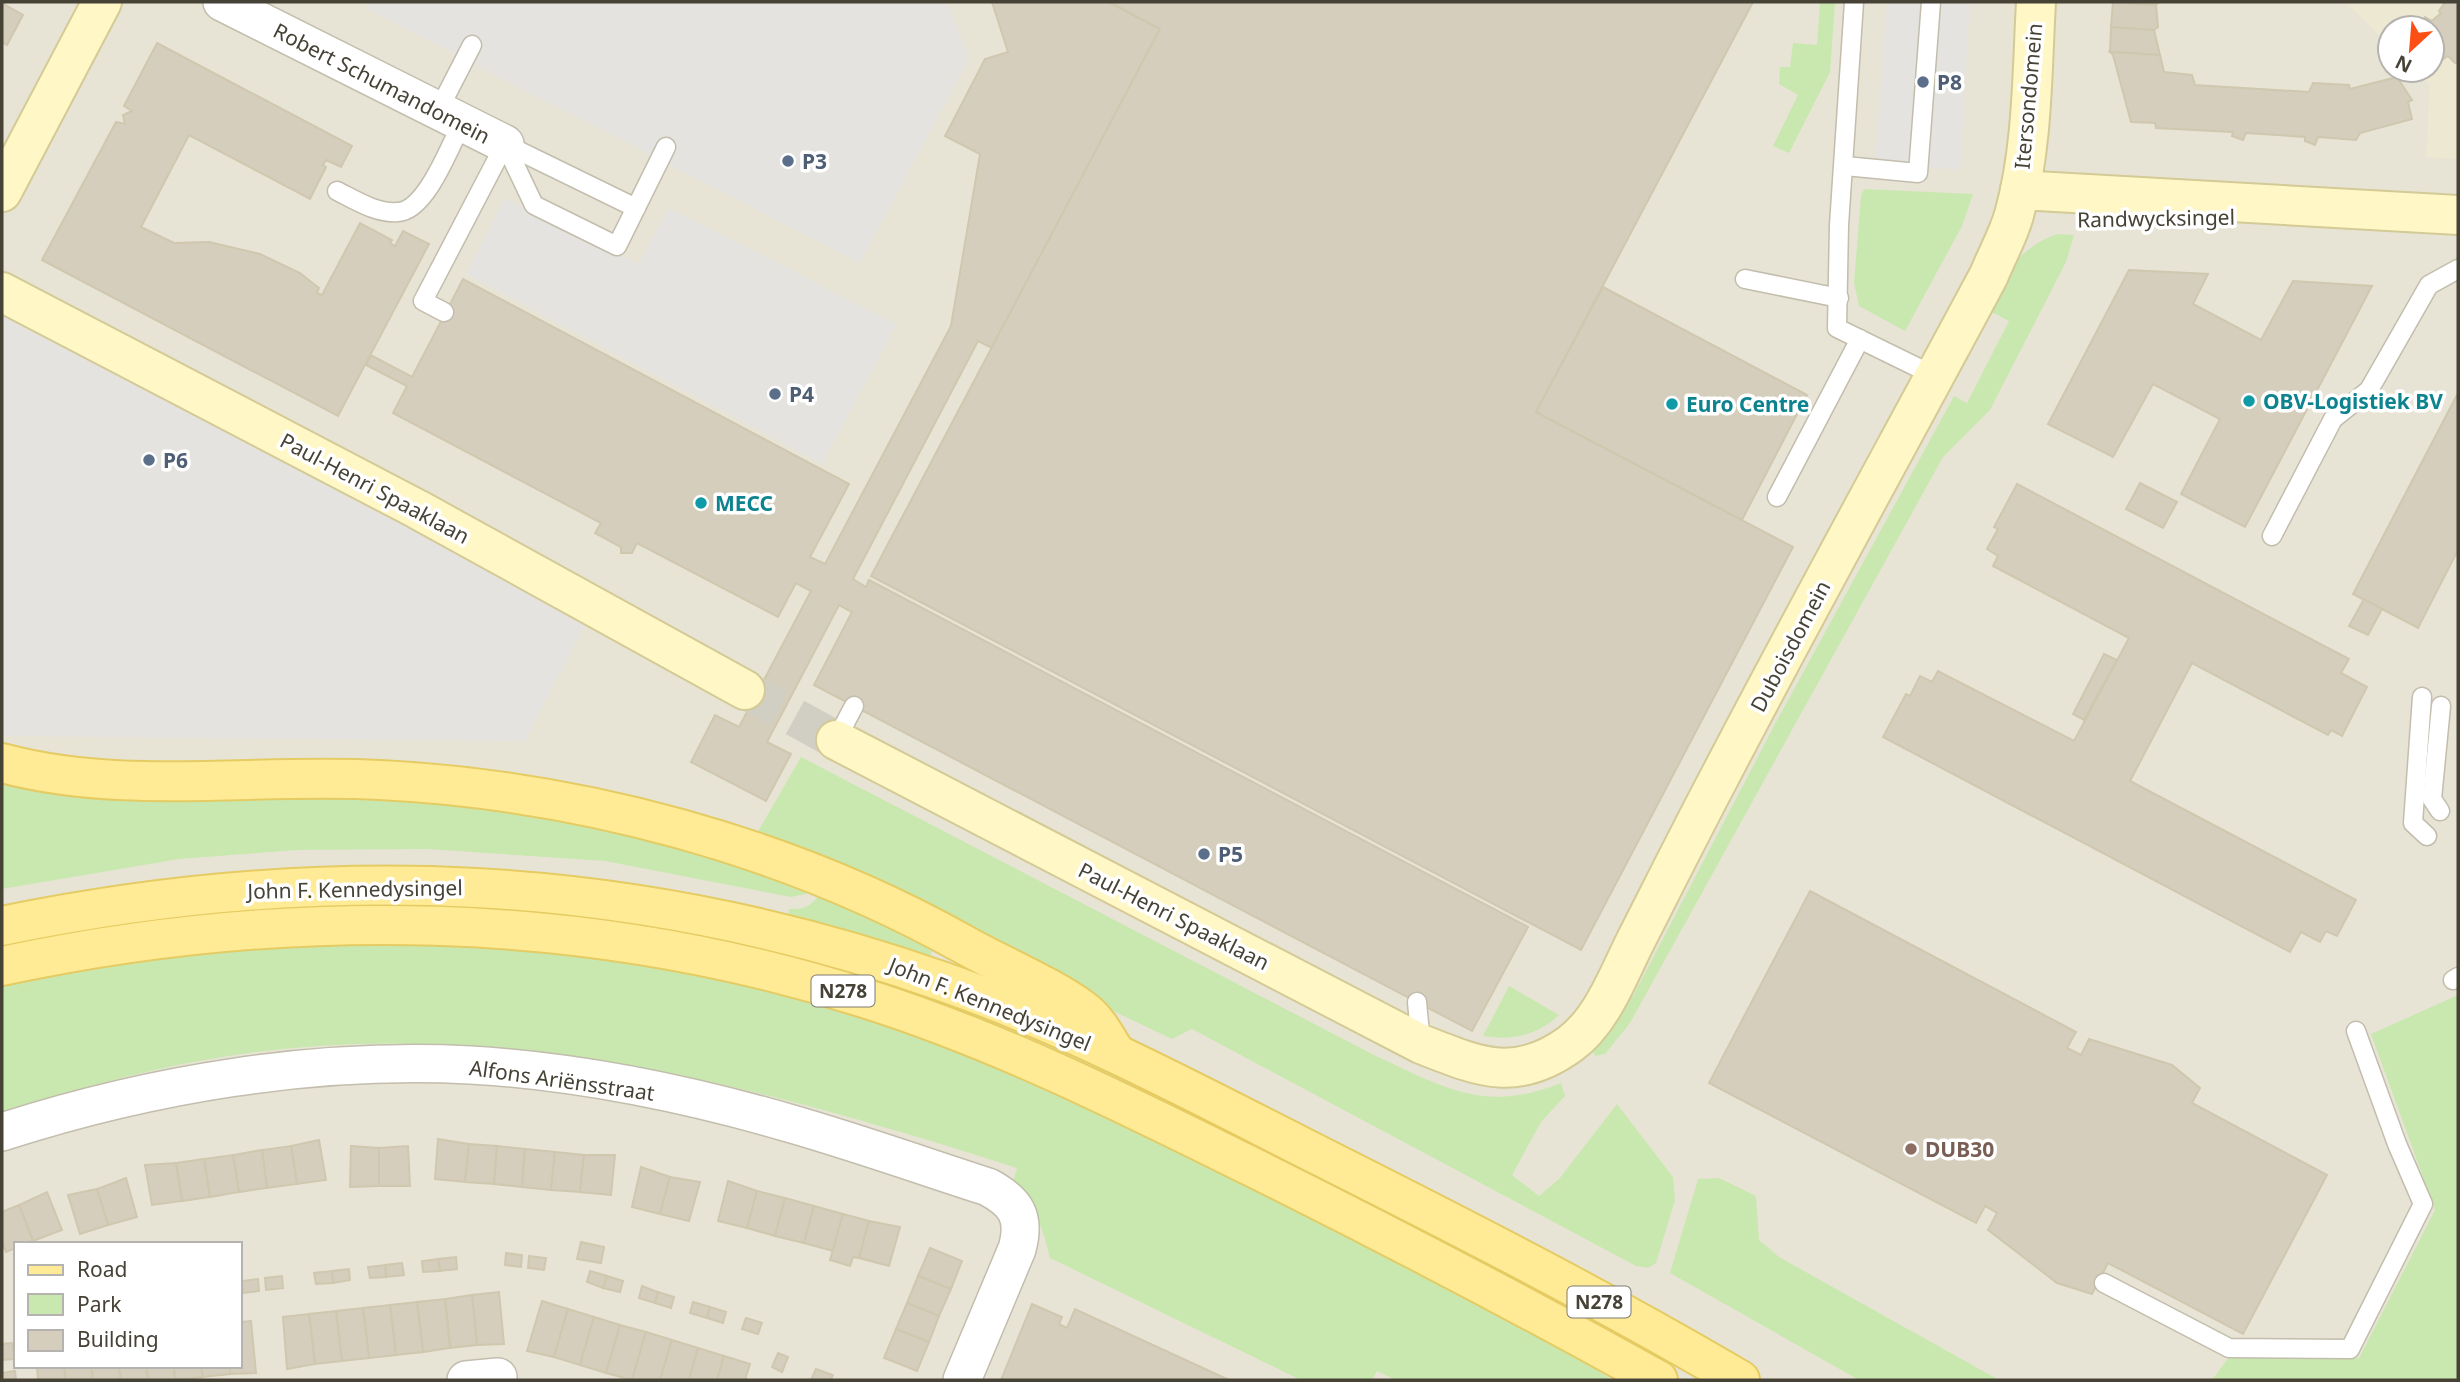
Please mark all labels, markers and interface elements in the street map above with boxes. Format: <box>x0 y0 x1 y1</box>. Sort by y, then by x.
north arrow <box>2376 14 2446 84</box>
street label: Robert Schumandomein <box>269 16 495 150</box>
street label: Itersondomein <box>2008 22 2048 170</box>
text: N <box>2391 49 2416 79</box>
place label: P8 <box>1937 68 1962 96</box>
marker: P8 <box>1915 74 1931 90</box>
place label: P3 <box>802 147 827 175</box>
marker: P3 <box>780 153 796 169</box>
street label: Randwycksingel <box>2077 203 2235 233</box>
place label: P4 <box>789 380 814 408</box>
marker: P4 <box>767 386 783 402</box>
place label: OBV-Logistiek BV <box>2263 387 2443 415</box>
place label: Euro Centre <box>1686 390 1809 418</box>
marker: OBV-Logistiek BV <box>2241 393 2257 409</box>
marker: Euro Centre <box>1664 396 1680 412</box>
street label: Paul-Henri Spaaklaan <box>275 426 475 550</box>
place label: P6 <box>163 446 188 474</box>
marker: P6 <box>141 452 157 468</box>
place label: MECC <box>715 489 773 517</box>
marker: MECC <box>693 495 709 511</box>
street label: Duboisdomein <box>1744 575 1836 717</box>
place label: P5 <box>1218 840 1243 868</box>
marker: P5 <box>1196 846 1212 862</box>
street label: Paul-Henri Spaaklaan <box>1074 856 1274 976</box>
street label: John F. Kennedysingel <box>245 873 463 905</box>
street label: John F. Kennedysingel <box>883 950 1095 1057</box>
road number: N278 <box>812 976 874 1007</box>
street label: Alfons Ariënsstraat <box>468 1053 657 1107</box>
place label: DUB30 <box>1925 1135 1994 1163</box>
marker: DUB30 <box>1903 1141 1919 1157</box>
legend <box>14 1242 242 1368</box>
text: Road <box>77 1255 127 1283</box>
road number: N278 <box>1568 1286 1630 1318</box>
text: Park <box>77 1290 122 1318</box>
text: Building <box>77 1325 159 1353</box>

